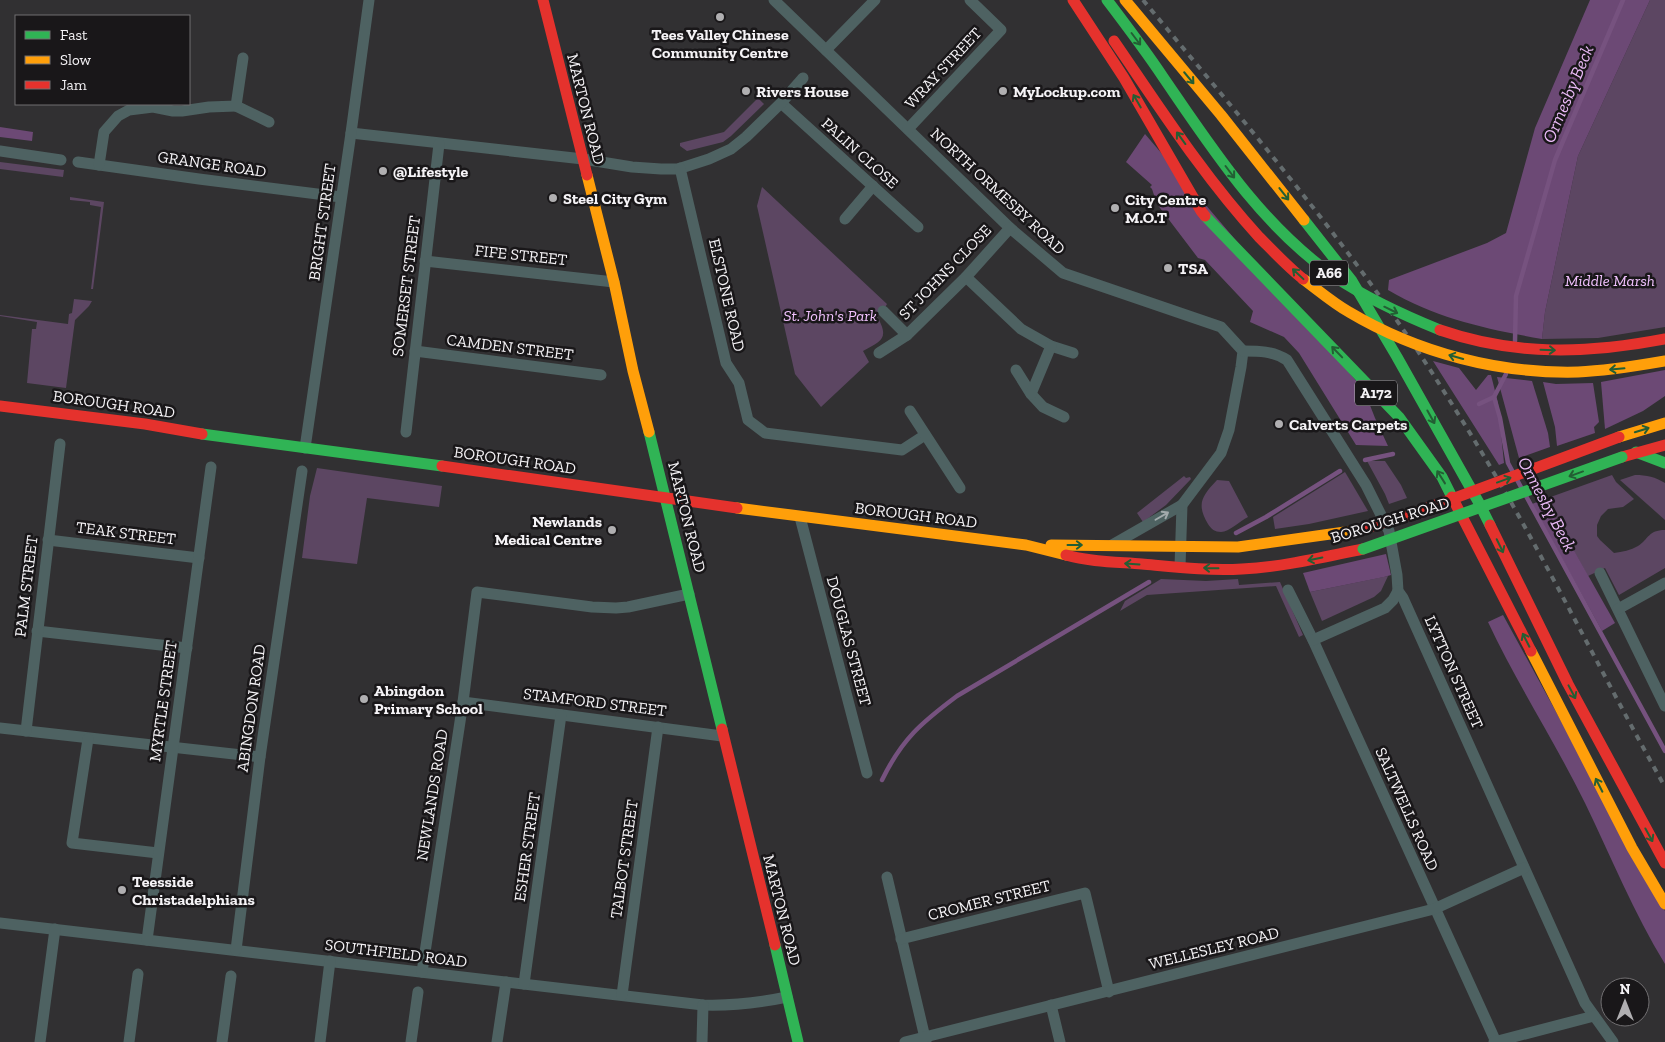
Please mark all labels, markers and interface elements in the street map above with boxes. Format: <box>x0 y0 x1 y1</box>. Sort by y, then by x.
marker: Tees Valley Chinese Community Centre <box>714 11 726 23</box>
legend <box>15 15 190 105</box>
street label: WRAY STREET <box>901 23 985 113</box>
place label: Tees Valley Chinese Community Centre <box>651 25 789 62</box>
text: Fast <box>60 26 88 44</box>
one-way arrow <box>1131 32 1141 46</box>
water label: Ormesby Beck <box>1538 42 1598 146</box>
text: Slow <box>60 51 92 69</box>
street label: MARTON ROAD <box>563 52 609 166</box>
one-way arrow <box>1184 71 1195 84</box>
text: Jam <box>60 76 87 94</box>
place label: Rivers House <box>756 82 849 101</box>
place label: MyLockup.com <box>1013 82 1121 101</box>
marker: Rivers House <box>740 85 752 97</box>
marker: MyLockup.com <box>997 85 1009 97</box>
one-way arrow <box>1132 95 1142 109</box>
street label: PALIN CLOSE <box>818 114 902 192</box>
street label: NORTH ORMESBY ROAD <box>927 124 1069 258</box>
one-way arrow <box>1175 132 1186 145</box>
street label: GRANGE ROAD <box>156 147 268 181</box>
street label: BRIGHT STREET <box>304 162 340 282</box>
place label: @Lifestyle <box>393 162 469 181</box>
marker: @Lifestyle <box>377 165 389 177</box>
one-way arrow <box>1224 165 1235 178</box>
one-way arrow <box>1279 187 1290 200</box>
place label: Steel City Gym <box>563 189 667 208</box>
place label: City Centre M.O.T <box>1125 190 1206 227</box>
marker: Steel City Gym <box>547 192 559 204</box>
marker: City Centre M.O.T <box>1109 202 1121 214</box>
street label: SOMERSET STREET <box>388 214 424 357</box>
street label: ST JOHNS CLOSE <box>895 221 995 323</box>
street label: ELSTONE ROAD <box>705 237 749 353</box>
street label: FIFE STREET <box>474 241 568 269</box>
place label: TSA <box>1178 259 1208 278</box>
road number: A66 <box>1310 260 1348 286</box>
marker: TSA <box>1162 262 1174 274</box>
one-way arrow <box>1291 268 1304 280</box>
park label: Middle Marsh <box>1565 271 1655 290</box>
one-way arrow <box>1384 305 1399 315</box>
park label: St. John's Park <box>783 306 877 325</box>
street label: CAMDEN STREET <box>445 330 575 364</box>
one-way arrow <box>1539 345 1555 355</box>
one-way arrow <box>1331 346 1343 359</box>
one-way arrow <box>1448 351 1464 361</box>
one-way arrow <box>1609 364 1625 374</box>
road number: A172 <box>1355 380 1397 406</box>
street label: BOROUGH ROAD <box>52 386 176 422</box>
one-way arrow <box>1427 409 1436 424</box>
place label: Calverts Carpets <box>1289 415 1407 434</box>
marker: Calverts Carpets <box>1273 418 1285 430</box>
one-way arrow <box>1633 425 1649 435</box>
street label: BOROUGH ROAD <box>453 442 577 478</box>
water label: Ormesby Beck <box>1513 453 1581 555</box>
street label: MARTON ROAD <box>664 460 710 574</box>
one-way arrow <box>1568 469 1584 479</box>
one-way arrow <box>1436 470 1446 484</box>
one-way arrow <box>1496 475 1512 484</box>
street label: BOROUGH ROAD <box>1328 493 1452 547</box>
street label: BOROUGH ROAD <box>854 498 978 532</box>
one-way arrow <box>1154 510 1169 520</box>
place label: Newlands Medical Centre <box>494 512 602 549</box>
street label: TEAK STREET <box>75 517 177 549</box>
marker: Newlands Medical Centre <box>606 524 618 536</box>
street label: PALM STREET <box>10 534 42 638</box>
one-way arrow <box>1495 539 1505 554</box>
one-way arrow <box>1066 540 1082 550</box>
one-way arrow <box>1308 554 1324 564</box>
one-way arrow <box>1124 559 1140 568</box>
one-way arrow <box>1203 563 1219 573</box>
street label: DOUGLAS STREET <box>823 574 875 708</box>
street label: LYTTON STREET <box>1421 613 1487 731</box>
one-way arrow <box>1520 633 1530 648</box>
street label: MYRTLE STREET <box>145 639 181 763</box>
street label: ABINGDON ROAD <box>233 643 269 773</box>
place label: Abingdon Primary School <box>374 681 483 718</box>
street label: STAMFORD STREET <box>522 684 668 720</box>
one-way arrow <box>1568 684 1577 699</box>
marker: Abingdon Primary School <box>358 693 370 705</box>
street label: NEWLANDS ROAD <box>412 728 452 862</box>
street label: SALTWELLS ROAD <box>1371 744 1443 874</box>
one-way arrow <box>1594 778 1603 793</box>
street label: ESHER STREET <box>510 791 544 903</box>
street label: TALBOT STREET <box>606 798 642 920</box>
one-way arrow <box>1644 828 1654 843</box>
street label: MARTON ROAD <box>759 853 805 967</box>
place label: Teesside Christadelphians <box>132 872 255 909</box>
street label: CROMER STREET <box>926 876 1052 924</box>
marker: Teesside Christadelphians <box>116 884 128 896</box>
street label: WELLESLEY ROAD <box>1147 923 1281 973</box>
street label: SOUTHFIELD ROAD <box>324 935 468 971</box>
north arrow <box>1600 977 1650 1027</box>
text: N <box>1620 981 1631 998</box>

